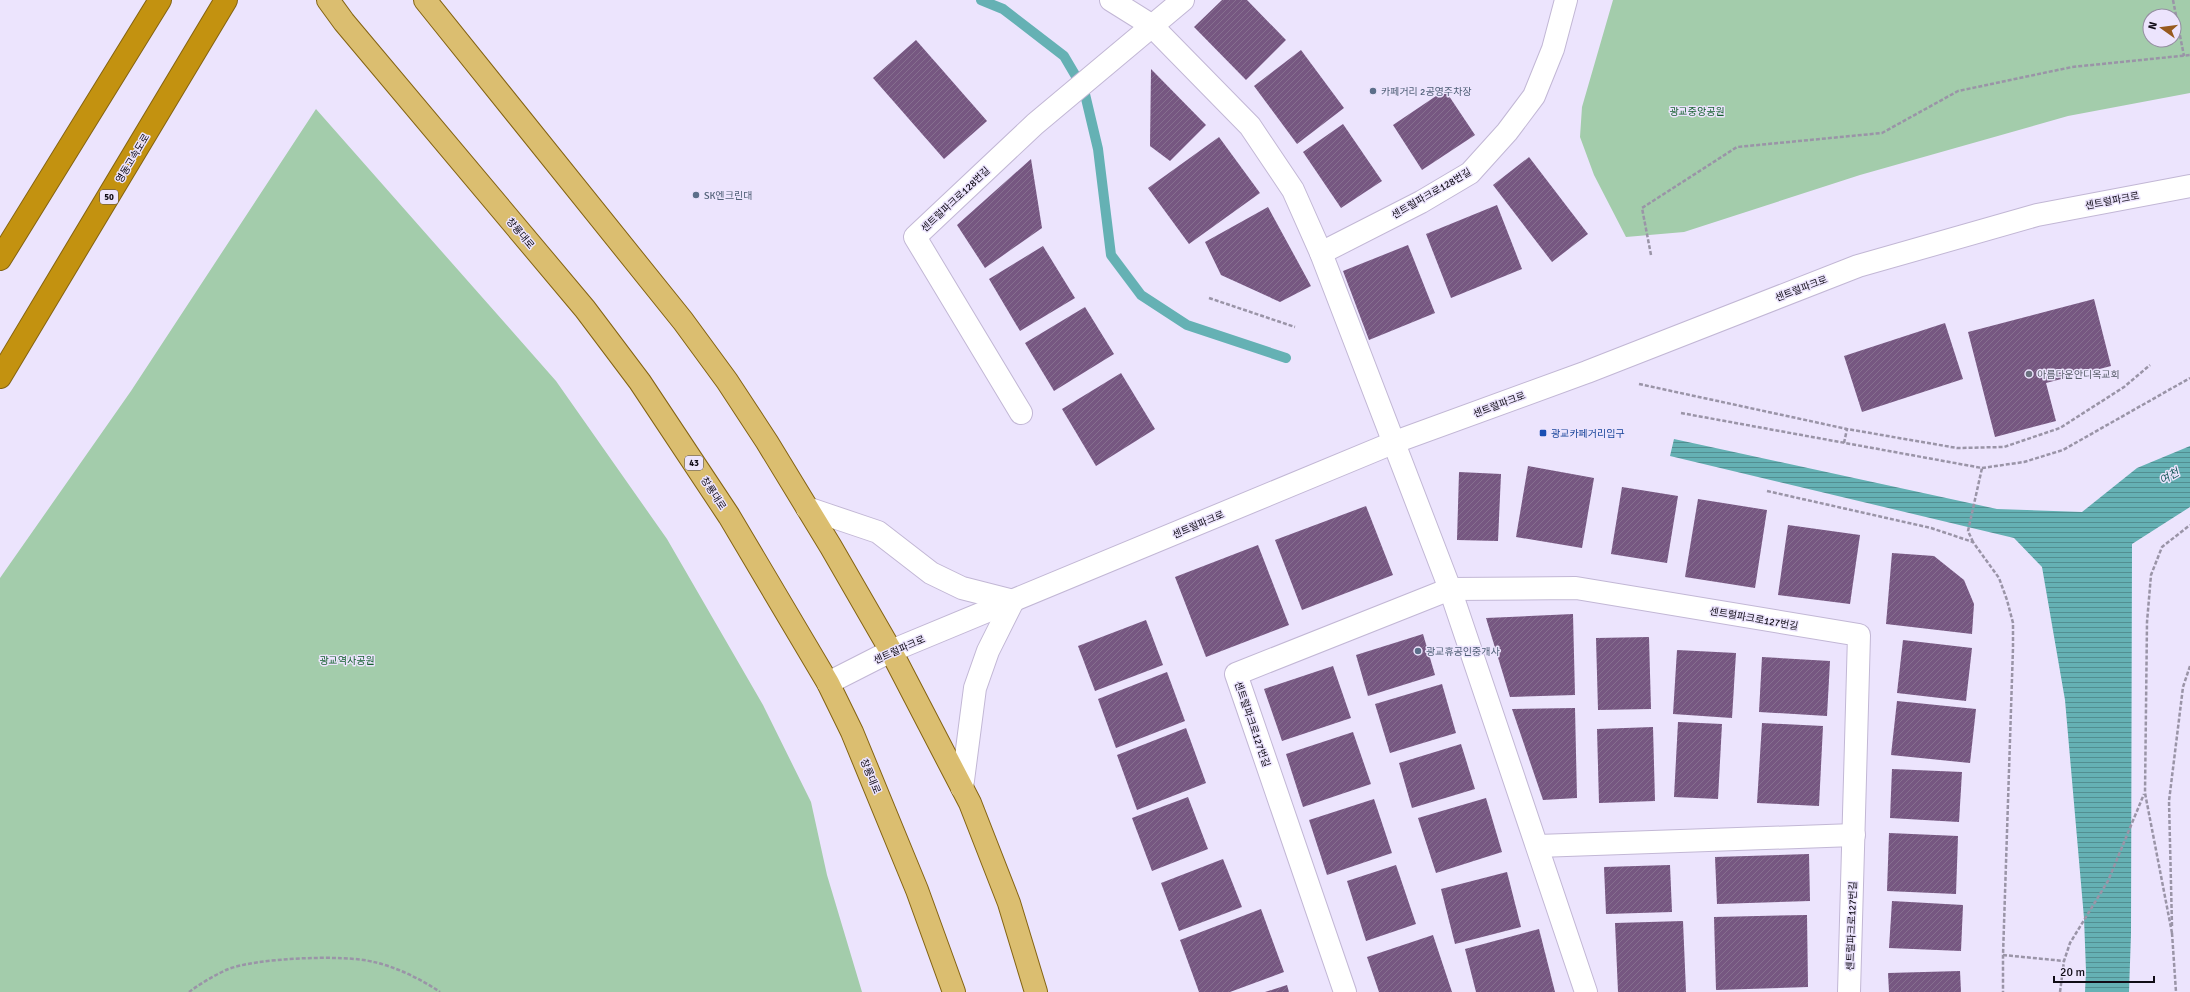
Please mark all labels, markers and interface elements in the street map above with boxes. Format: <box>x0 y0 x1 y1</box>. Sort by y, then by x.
north arrow <box>2142 8 2182 48</box>
text: N <box>2146 20 2160 31</box>
marker: 카페거리 2공영주차장 <box>1368 86 1378 96</box>
place label: 카페거리 2공영주차장 <box>1381 86 1471 98</box>
park label: 광교중앙공원 <box>1669 106 1725 118</box>
street label: 영동고속도로 <box>113 132 152 185</box>
street label: 센트럴파크로128번길 <box>919 165 993 235</box>
street label: 센트럴파크로128번길 <box>1390 166 1473 222</box>
road number: 50 <box>100 190 118 204</box>
marker: SK엔크린대 <box>691 190 701 200</box>
place label: SK엔크린대 <box>704 190 752 202</box>
street label: 센트럴파크로 <box>2084 190 2140 212</box>
street label: 창룡대로 <box>504 216 537 252</box>
street label: 센트럴파크로 <box>1773 273 1829 304</box>
marker: 아름다운안디옥교회 <box>2024 369 2034 379</box>
place label: 아름다운안디옥교회 <box>2037 369 2120 381</box>
street label: 센트럴파크로 <box>1471 389 1527 420</box>
marker: 광교카페거리입구 <box>1538 428 1548 438</box>
place label: 광교카페거리입구 <box>1551 428 1625 440</box>
road number: 43 <box>685 456 703 470</box>
water label: 여천 <box>2157 465 2183 487</box>
street label: 창룡대로 <box>698 475 728 512</box>
street label: 센트럴파크로 <box>1171 509 1226 541</box>
street label: 센트럴파크로127번길 <box>1709 605 1799 633</box>
street label: 센트럴파크로 <box>872 633 927 667</box>
marker: 광교휴공인중개사 <box>1413 646 1423 656</box>
place label: 광교휴공인중개사 <box>1426 646 1500 658</box>
park label: 광교역사공원 <box>319 655 375 667</box>
street label: 센트럴파크로127번길 <box>1232 680 1272 769</box>
street label: 창룡대로 <box>857 757 883 796</box>
street label: 센트럴파크로127번길 <box>1844 881 1860 971</box>
scale bar <box>2054 958 2154 984</box>
text: 20 m <box>2060 965 2085 980</box>

